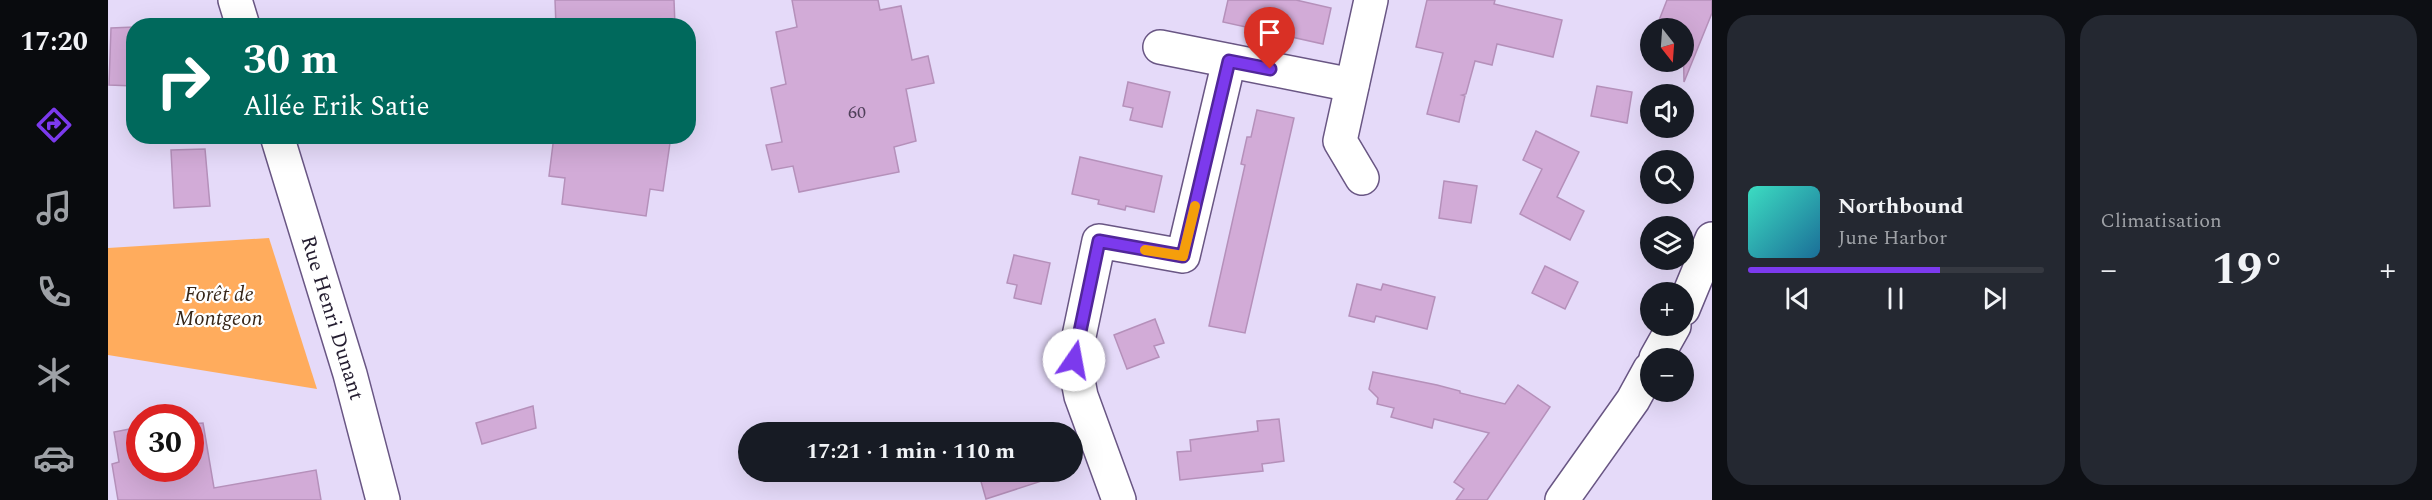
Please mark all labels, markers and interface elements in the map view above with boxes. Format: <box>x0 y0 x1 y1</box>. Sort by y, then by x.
pin <box>1244 7 1295 69</box>
icon: arrive <box>1253 16 1286 49</box>
north arrow <box>1640 18 1694 72</box>
map controls <box>1640 18 1694 402</box>
text: 17:20 <box>20 21 88 63</box>
text: 30 m <box>243 29 338 92</box>
icon: right <box>144 42 222 120</box>
button: sound <box>1640 84 1694 138</box>
text: Allée Erik Satie <box>243 86 430 128</box>
house number: 60 <box>848 99 866 126</box>
icon: directions <box>33 104 75 146</box>
button: search <box>1640 150 1694 204</box>
icon: music <box>33 187 75 229</box>
text: Northbound <box>1838 190 1964 223</box>
text: Climatisation <box>2101 206 2222 236</box>
button: layers <box>1640 216 1694 270</box>
text: June Harbor <box>1838 223 1947 253</box>
street label: Rue Henri Dunant <box>292 232 372 404</box>
text: 19° <box>2212 235 2285 304</box>
text: − <box>2101 245 2117 295</box>
text: + <box>2380 245 2396 295</box>
icon: phone <box>33 271 75 313</box>
park label: Forêt de Montgeon <box>175 279 263 335</box>
button: + <box>1640 282 1694 336</box>
icon: previous <box>1781 282 1814 315</box>
icon: pause <box>1879 282 1912 315</box>
icon: next <box>1978 282 2011 315</box>
position arrow <box>1042 328 1106 392</box>
button: − <box>1640 348 1694 402</box>
icon: climate <box>33 354 75 396</box>
speed limit sign: 30 <box>126 404 204 482</box>
text: 17:21 · 1 min · 110 m <box>806 435 1015 468</box>
icon: car <box>33 437 75 479</box>

